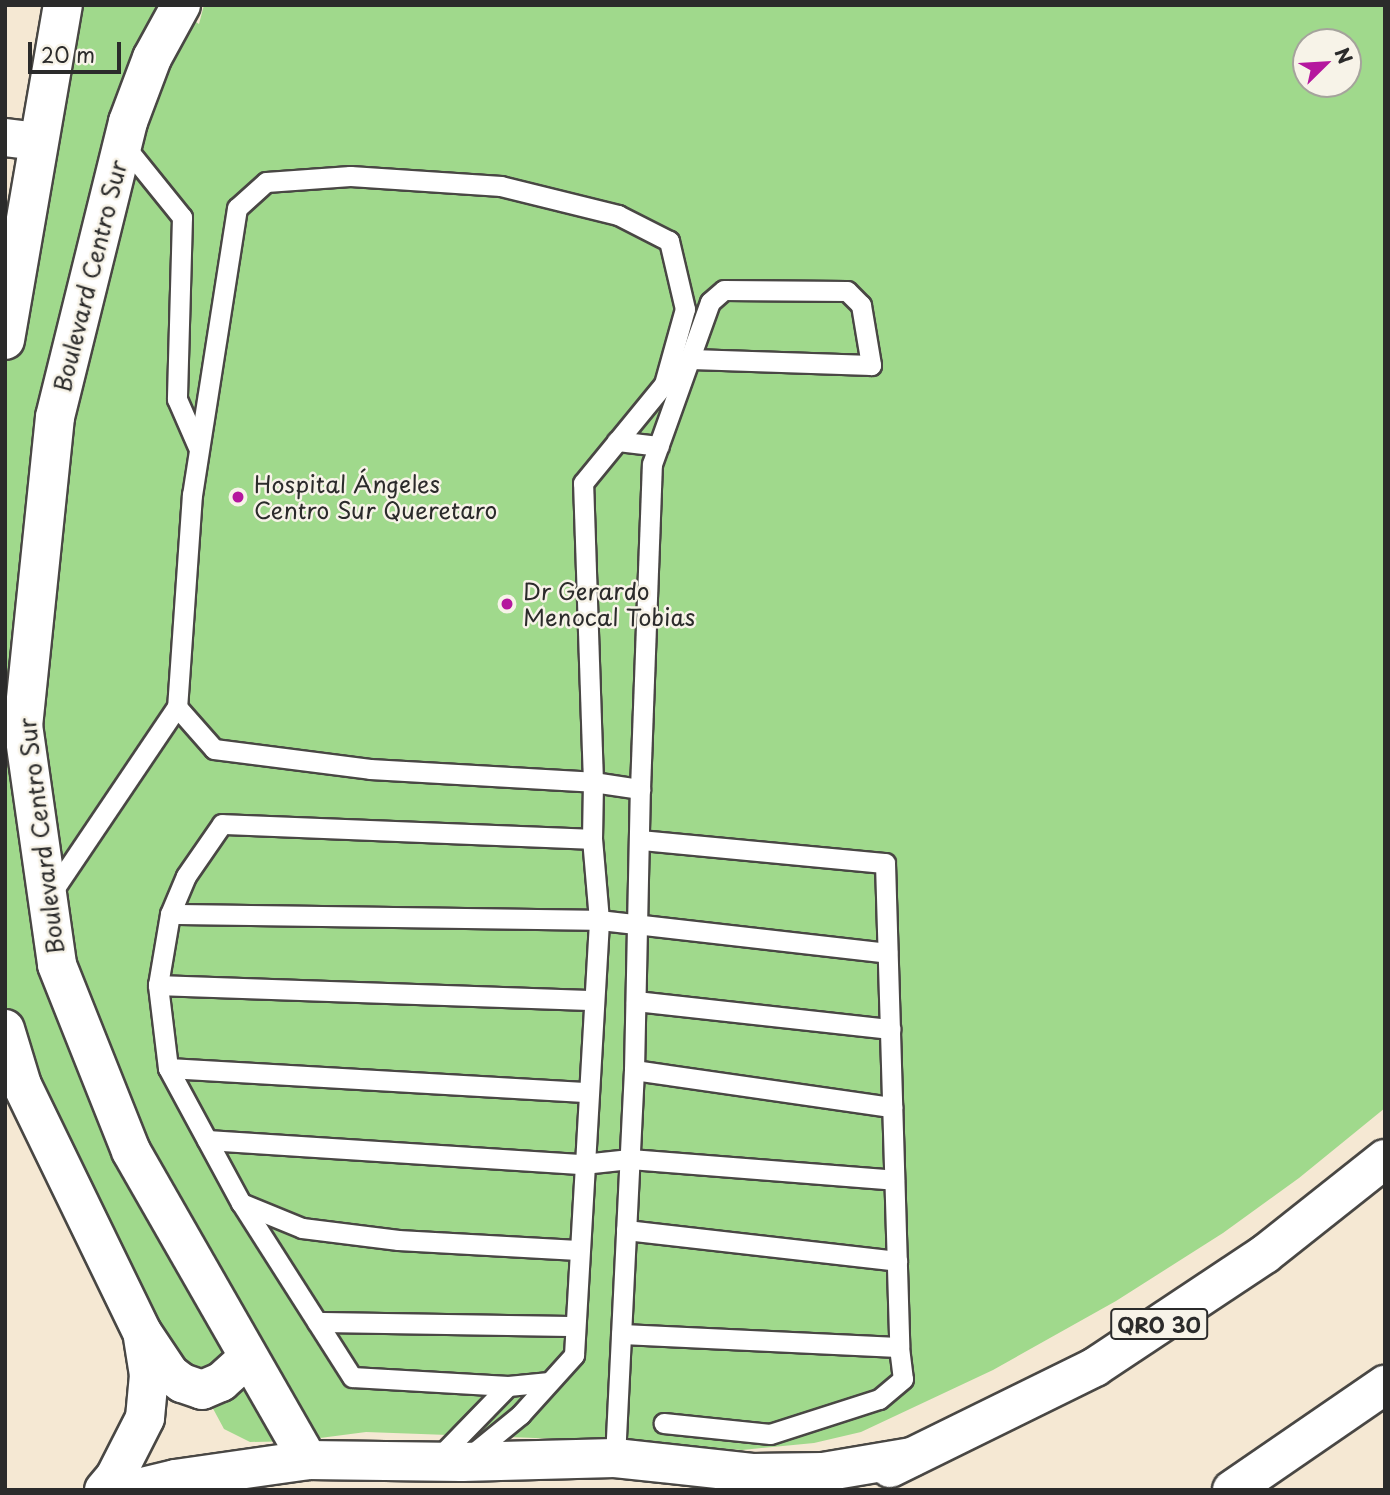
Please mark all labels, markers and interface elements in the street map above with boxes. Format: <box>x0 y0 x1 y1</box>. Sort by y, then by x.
scale bar <box>32 28 124 72</box>
north arrow <box>1292 28 1362 98</box>
text: 20 m <box>41 38 95 70</box>
text: N <box>1329 43 1360 68</box>
street label: Boulevard Centro Sur <box>48 157 132 395</box>
place label: Hospital Ángeles Centro Sur Queretaro <box>254 470 497 524</box>
marker: Hospital Ángeles Centro Sur Queretaro <box>228 487 248 507</box>
place label: Dr Gerardo Menocal Tobias <box>523 577 695 631</box>
marker: Dr Gerardo Menocal Tobias <box>497 594 517 614</box>
street label: Boulevard Centro Sur <box>13 716 69 956</box>
road number: QRO 30 <box>1108 1306 1210 1342</box>

